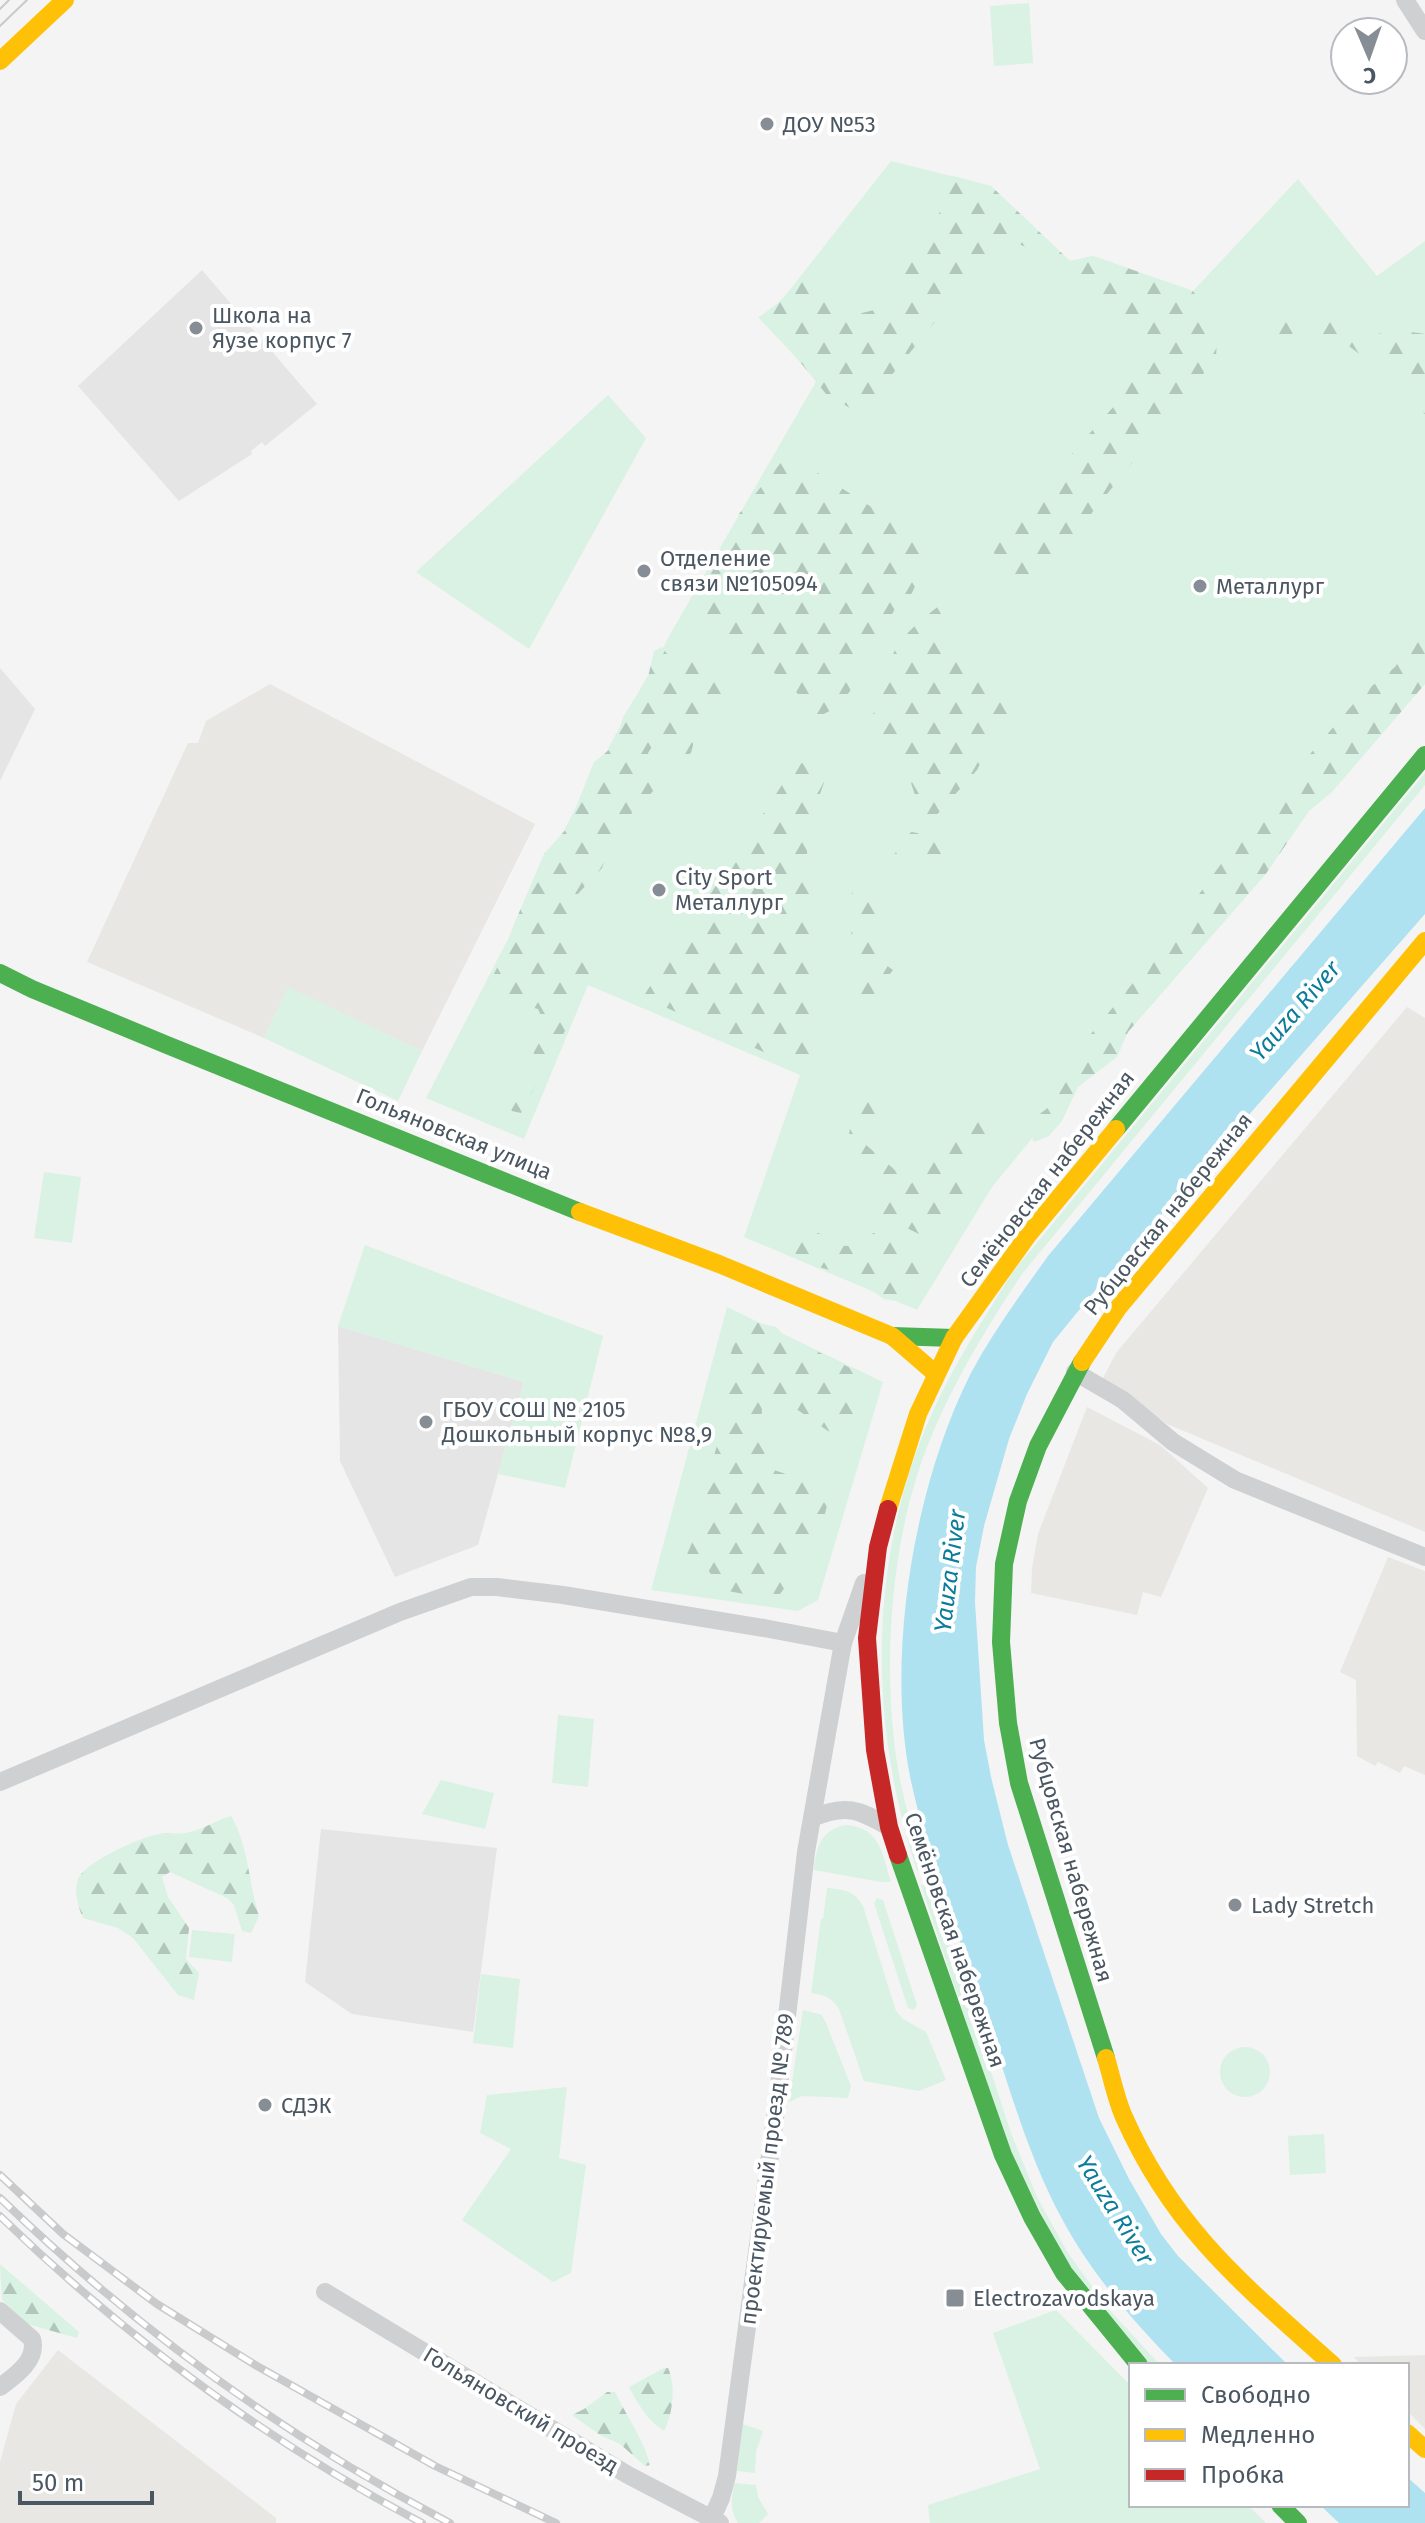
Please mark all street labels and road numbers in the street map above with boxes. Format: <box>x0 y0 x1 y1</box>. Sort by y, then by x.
street label: Семёновская набережная <box>954 1065 1140 1293</box>
street label: Гольяновская улица <box>352 1082 556 1186</box>
street label: Рубцовская набережная <box>1078 1107 1258 1321</box>
street label: Рубцовская набережная <box>1023 1735 1119 1985</box>
street label: Семёновская набережная <box>899 1809 1011 2071</box>
street label: проектируемый проезд № 789 <box>735 2012 799 2326</box>
street label: Гольяновский проезд <box>418 2341 624 2479</box>

